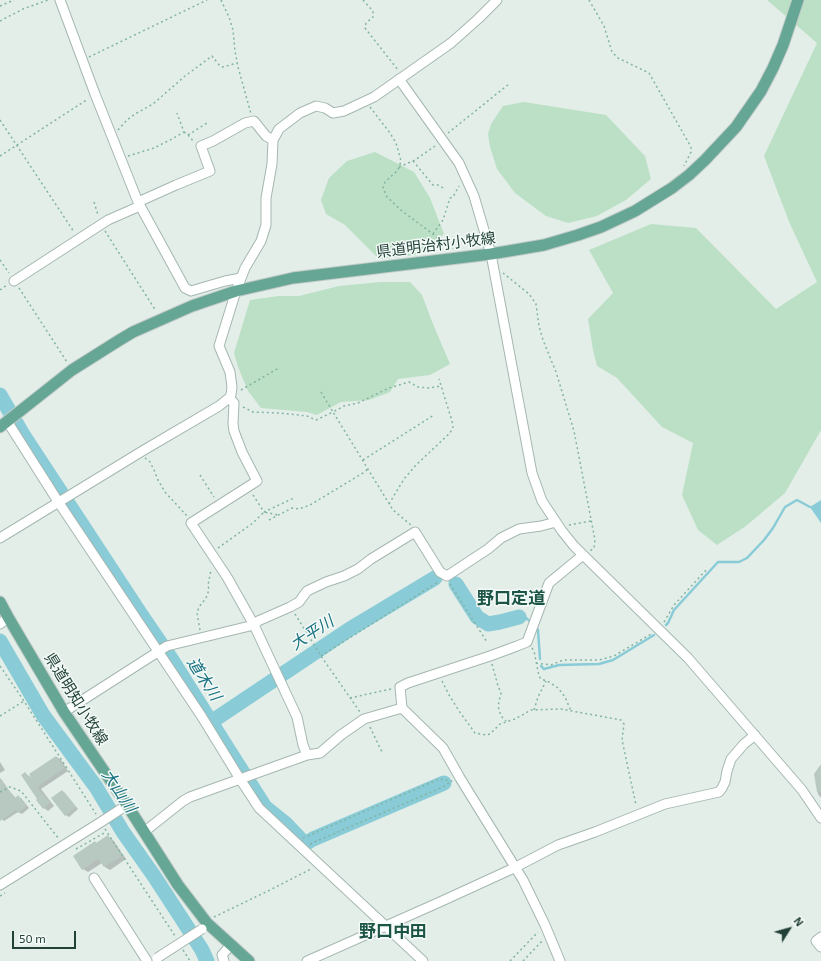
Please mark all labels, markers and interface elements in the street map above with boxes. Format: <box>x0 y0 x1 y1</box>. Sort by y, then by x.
street label: 県道明治村小牧線 <box>375 229 497 261</box>
district label: 野口定道 <box>477 588 545 608</box>
water label: 大平川 <box>287 612 337 654</box>
street label: 県道明知小牧線 <box>41 650 111 748</box>
water label: 道木川 <box>183 654 225 704</box>
water label: 大山川 <box>98 766 140 816</box>
north arrow <box>769 909 809 949</box>
text: N <box>791 914 807 929</box>
district label: 野口中田 <box>359 921 427 941</box>
scale bar <box>14 923 78 949</box>
text: 50 m <box>19 931 46 945</box>

